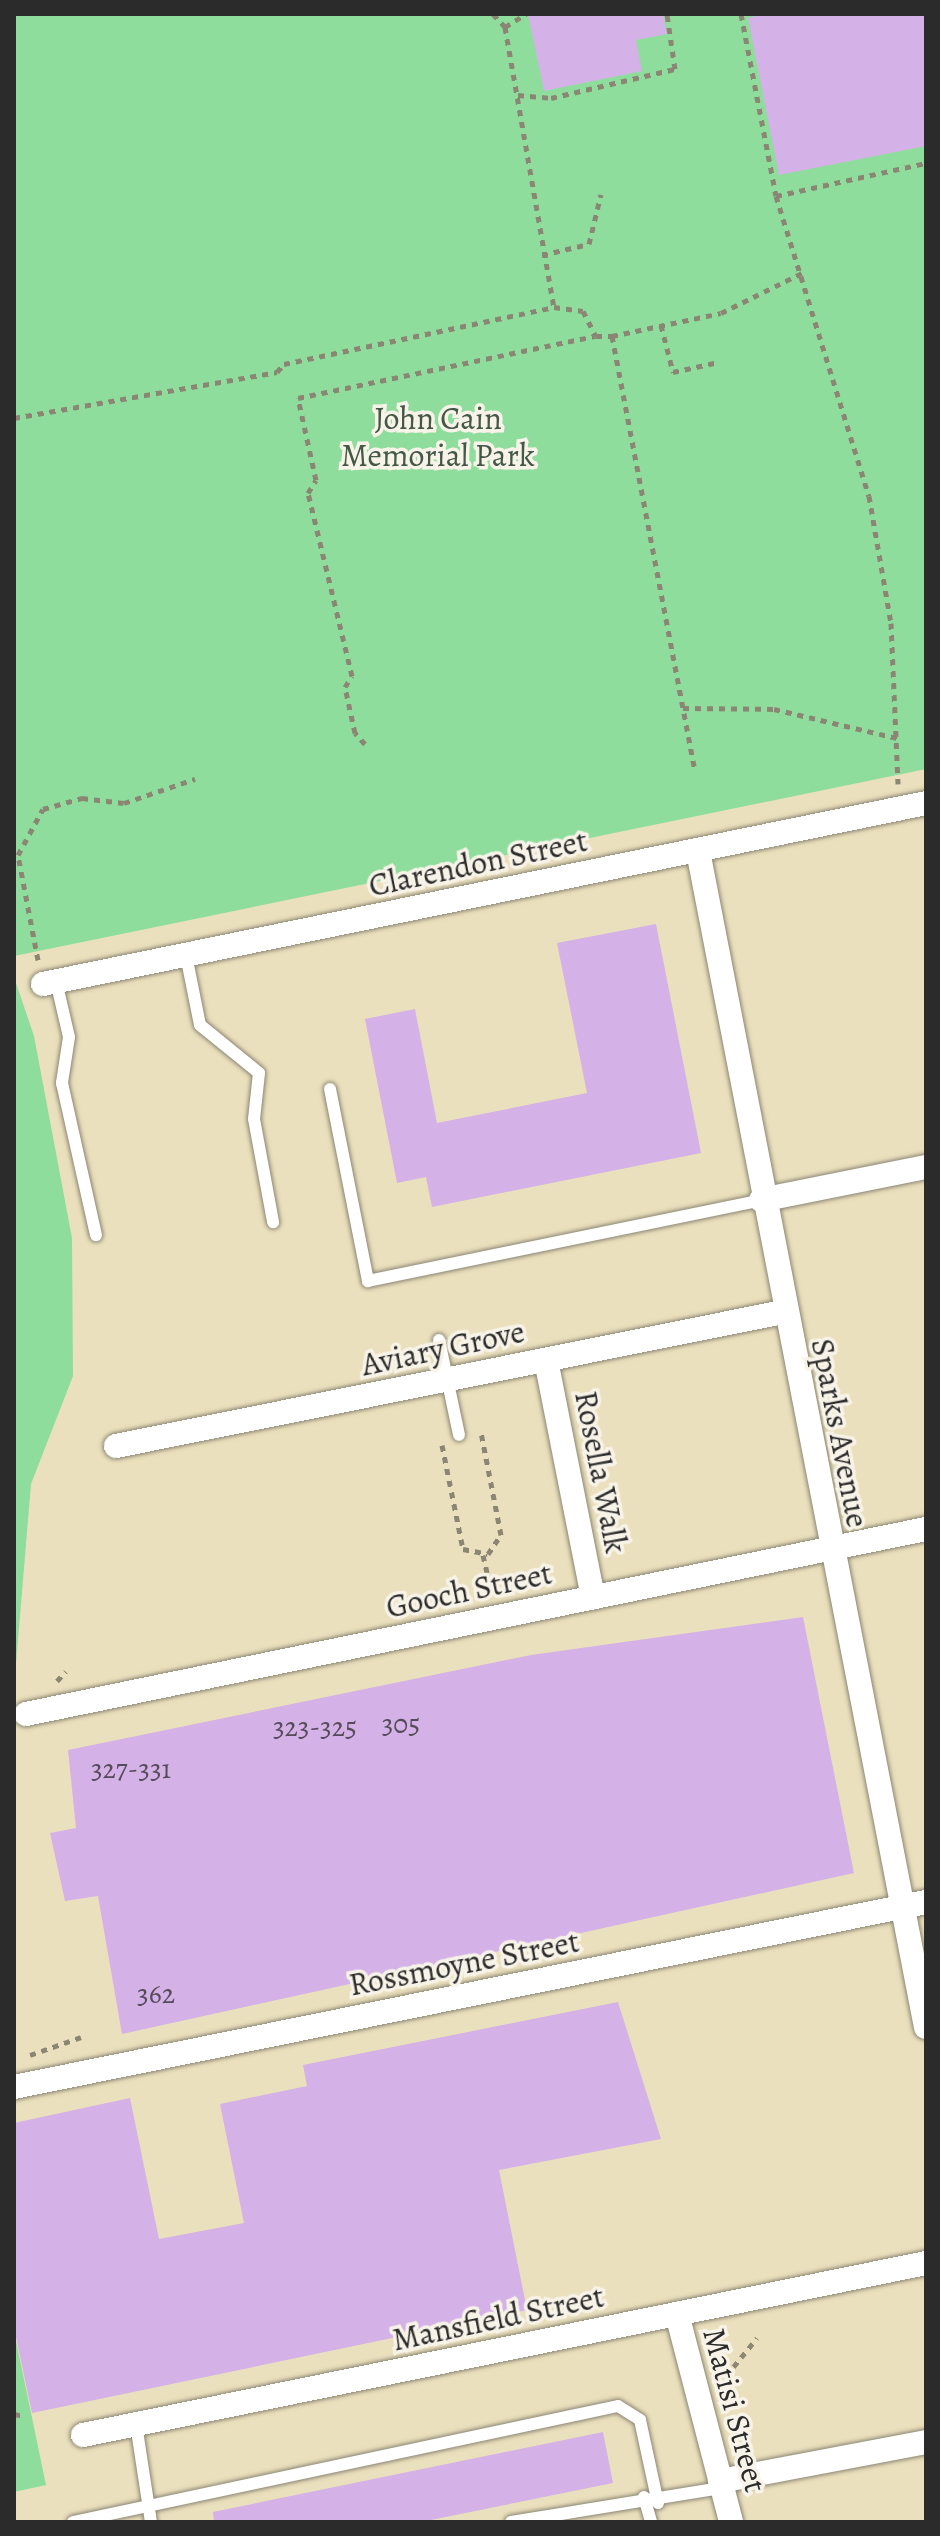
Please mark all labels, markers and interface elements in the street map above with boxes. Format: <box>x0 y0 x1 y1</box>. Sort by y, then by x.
park label: John Cain Memorial Park <box>341 400 535 475</box>
street label: Clarendon Street <box>365 821 591 905</box>
street label: Aviary Grove <box>358 1312 528 1384</box>
street label: Sparks Avenue <box>803 1335 877 1531</box>
street label: Rosella Walk <box>566 1388 636 1556</box>
street label: Gooch Street <box>383 1554 555 1626</box>
house number: 305 <box>382 1707 420 1741</box>
house number: 323-325 <box>273 1710 357 1744</box>
house number: 327-331 <box>91 1752 171 1786</box>
street label: Rossmoyne Street <box>346 1922 582 2004</box>
house number: 362 <box>137 1977 175 2011</box>
street label: Mansfield Street <box>389 2277 607 2359</box>
street label: Matisi Street <box>695 2324 775 2496</box>

